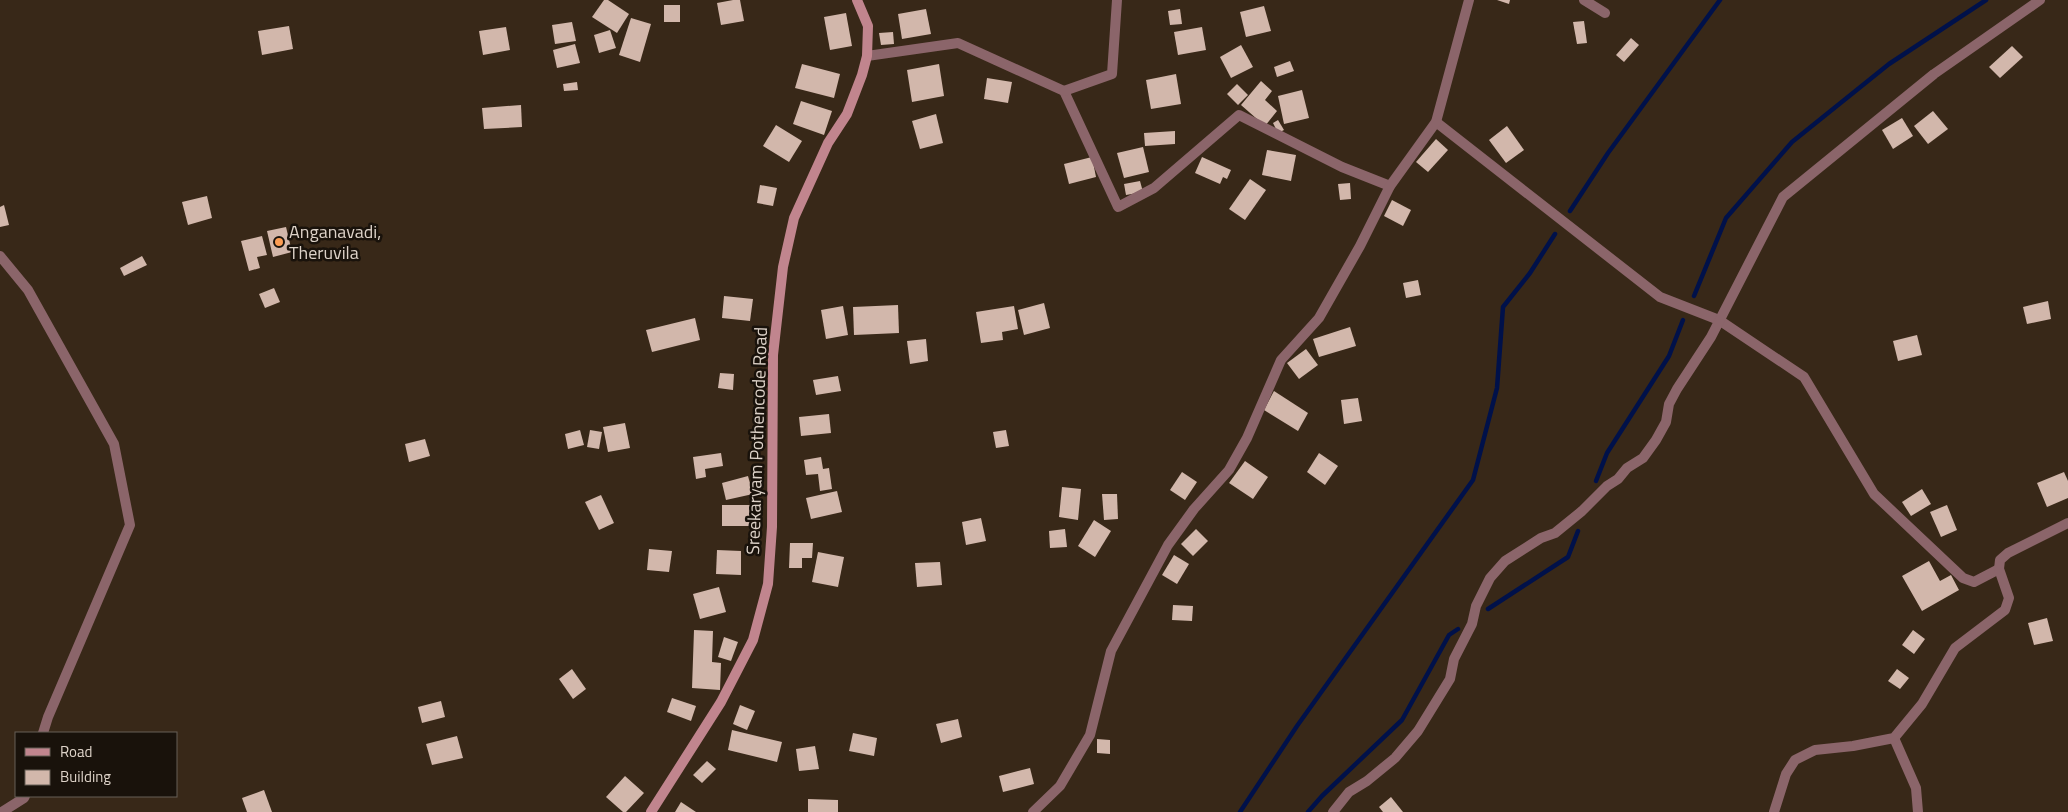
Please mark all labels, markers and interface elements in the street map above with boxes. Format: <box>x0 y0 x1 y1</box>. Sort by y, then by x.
place label: Anganavadi, Theruvila <box>289 218 381 266</box>
marker: Anganavadi, Theruvila <box>273 236 285 248</box>
street label: Sreekaryam Pothencode Road <box>739 327 774 555</box>
legend <box>15 732 178 797</box>
text: Road <box>60 740 92 763</box>
text: Building <box>60 765 111 788</box>

